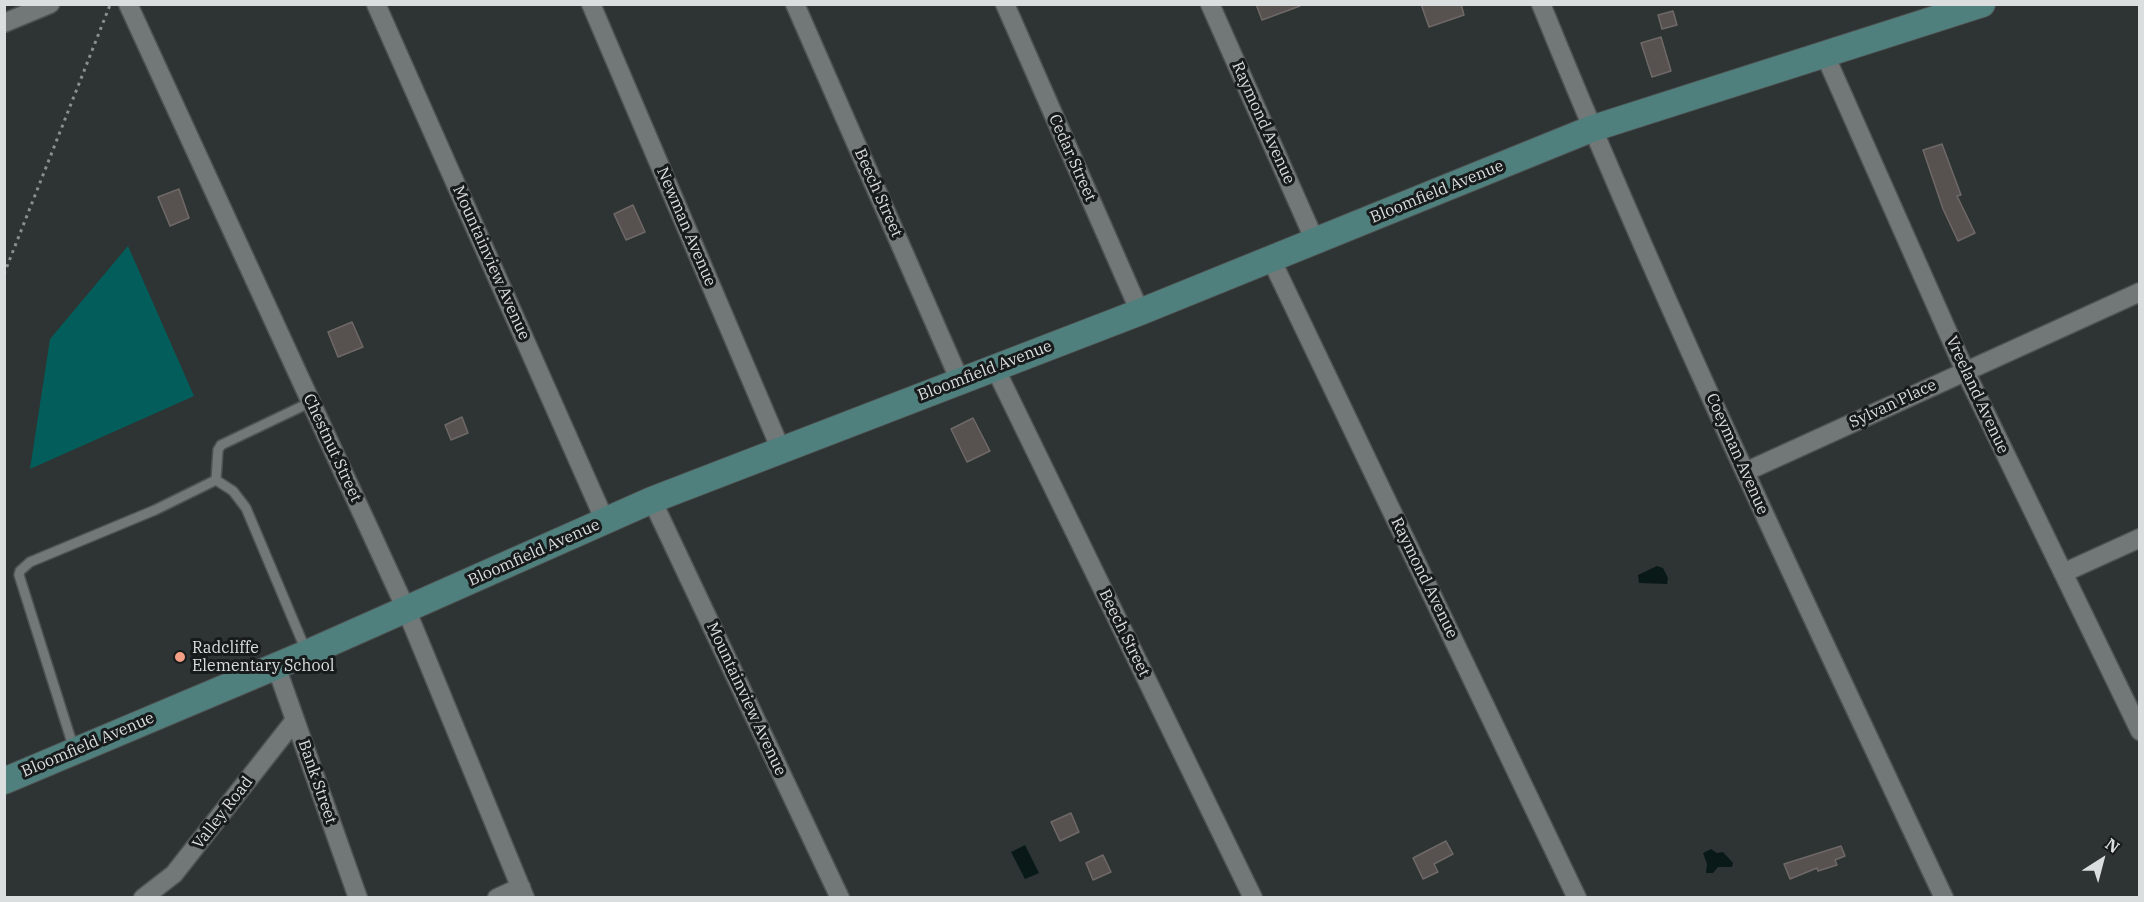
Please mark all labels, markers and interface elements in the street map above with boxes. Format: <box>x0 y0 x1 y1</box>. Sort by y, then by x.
street label: Raymond Avenue <box>1227 59 1299 187</box>
street label: Cedar Street <box>1044 112 1100 204</box>
street label: Beech Street <box>850 146 906 240</box>
street label: Bloomfield Avenue <box>1367 156 1507 228</box>
street label: Newman Avenue <box>652 165 720 289</box>
street label: Mountainview Avenue <box>448 183 534 343</box>
street label: Vreeland Avenue <box>1941 333 2013 457</box>
street label: Bloomfield Avenue <box>915 337 1055 405</box>
street label: Sylvan Place <box>1846 375 1940 433</box>
street label: Coeyman Avenue <box>1702 390 1772 518</box>
street label: Chestnut Street <box>299 391 365 505</box>
street label: Raymond Avenue <box>1386 514 1462 642</box>
street label: Bloomfield Avenue <box>465 515 603 591</box>
street label: Beech Street <box>1095 586 1153 680</box>
street label: Mountainview Avenue <box>702 619 790 779</box>
place label: Radcliffe Elementary School <box>192 638 335 676</box>
marker: Radcliffe Elementary School <box>173 650 187 664</box>
street label: Bloomfield Avenue <box>19 708 157 782</box>
street label: Bank Street <box>294 737 340 827</box>
street label: Valley Road <box>189 773 257 853</box>
north arrow <box>2072 830 2132 890</box>
text: N <box>2102 834 2124 857</box>

